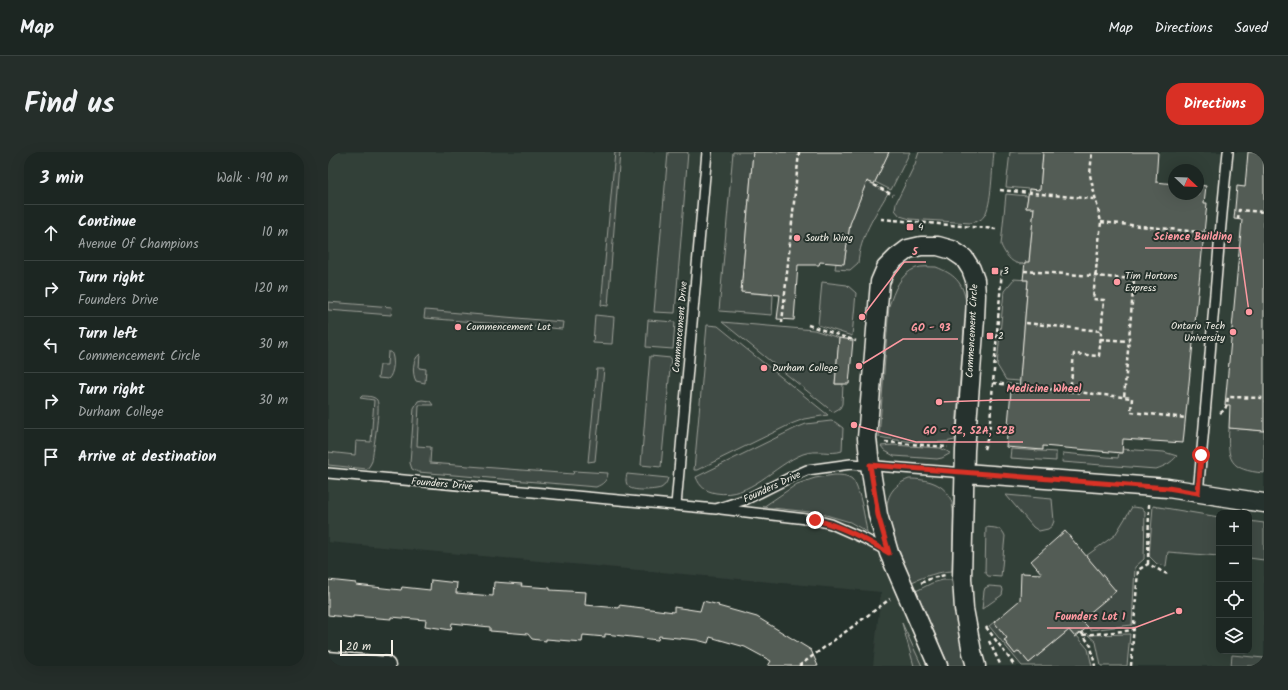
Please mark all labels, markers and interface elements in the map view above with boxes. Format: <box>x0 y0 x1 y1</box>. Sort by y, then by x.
text: Map <box>20 13 54 43</box>
text: Map <box>1108 17 1133 39</box>
text: Directions <box>1155 17 1213 39</box>
text: Saved <box>1235 17 1268 39</box>
text: Find us <box>24 82 115 127</box>
button: Directions <box>1166 83 1264 125</box>
north arrow <box>1168 164 1204 200</box>
text: 3 min <box>40 165 84 192</box>
text: Walk · 190 m <box>216 168 288 189</box>
text: Continue <box>78 210 136 234</box>
place label: 4 <box>918 219 924 235</box>
icon: ahead <box>40 222 62 244</box>
text: 10 m <box>262 222 288 243</box>
marker: 4 <box>905 222 915 232</box>
callout: Science Building <box>1145 225 1240 248</box>
text: Science Building <box>1154 228 1232 246</box>
place label: South Wing <box>805 230 853 246</box>
marker: South Wing <box>792 233 802 243</box>
text: Avenue Of Champions <box>78 234 198 255</box>
callout: 5 <box>904 239 926 262</box>
text: 5 <box>911 243 919 261</box>
place label: 3 <box>1003 263 1009 279</box>
text: Turn right <box>78 266 145 290</box>
marker: 3 <box>990 266 1000 276</box>
place label: Tim Hortons Express <box>1125 268 1178 296</box>
marker: Tim Hortons Express <box>1112 277 1122 287</box>
icon: right <box>40 278 62 300</box>
text: 120 m <box>254 278 288 299</box>
street label: Commencement Drive <box>668 280 692 373</box>
street label: Commencement Circle <box>962 283 982 378</box>
text: Founders Drive <box>78 290 158 311</box>
callout: GO - 93 <box>903 316 958 339</box>
place label: Ontario Tech University <box>1171 318 1225 346</box>
place label: Commencement Lot <box>466 319 551 335</box>
text: GO - 93 <box>911 319 951 337</box>
text: Turn left <box>78 322 138 346</box>
marker: Commencement Lot <box>453 322 463 332</box>
marker: Ontario Tech University <box>1228 327 1238 337</box>
place label: 2 <box>998 328 1004 344</box>
marker: 2 <box>985 331 995 341</box>
icon: left <box>40 334 62 356</box>
text: 30 m <box>259 334 288 355</box>
text: Commencement Circle <box>78 346 200 367</box>
place label: Durham College <box>772 360 838 376</box>
marker: Durham College <box>759 363 769 373</box>
callout: Medicine Wheel <box>999 377 1090 400</box>
text: Turn right <box>78 378 145 402</box>
text: Medicine Wheel <box>1007 380 1082 398</box>
icon: right <box>40 390 62 412</box>
text: 30 m <box>259 390 288 411</box>
text: Durham College <box>78 402 164 423</box>
callout: GO - 52, 52A, 52B <box>916 419 1023 442</box>
text: GO - 52, 52A, 52B <box>923 422 1015 440</box>
text: Arrive at destination <box>78 445 217 469</box>
icon: arrive <box>40 446 62 468</box>
route start <box>1192 446 1210 464</box>
street label: Founders Drive <box>741 466 804 507</box>
street label: Founders Drive <box>410 473 474 495</box>
map controls <box>1216 510 1252 654</box>
button: + <box>1216 510 1252 546</box>
route end <box>806 511 824 529</box>
button: − <box>1216 546 1252 582</box>
button: locate <box>1216 582 1252 618</box>
callout: Founders Lot 1 <box>1047 605 1134 628</box>
text: Founders Lot 1 <box>1055 608 1126 626</box>
button: layers <box>1216 618 1252 654</box>
scale bar <box>340 638 393 657</box>
text: 20 m <box>346 638 371 656</box>

